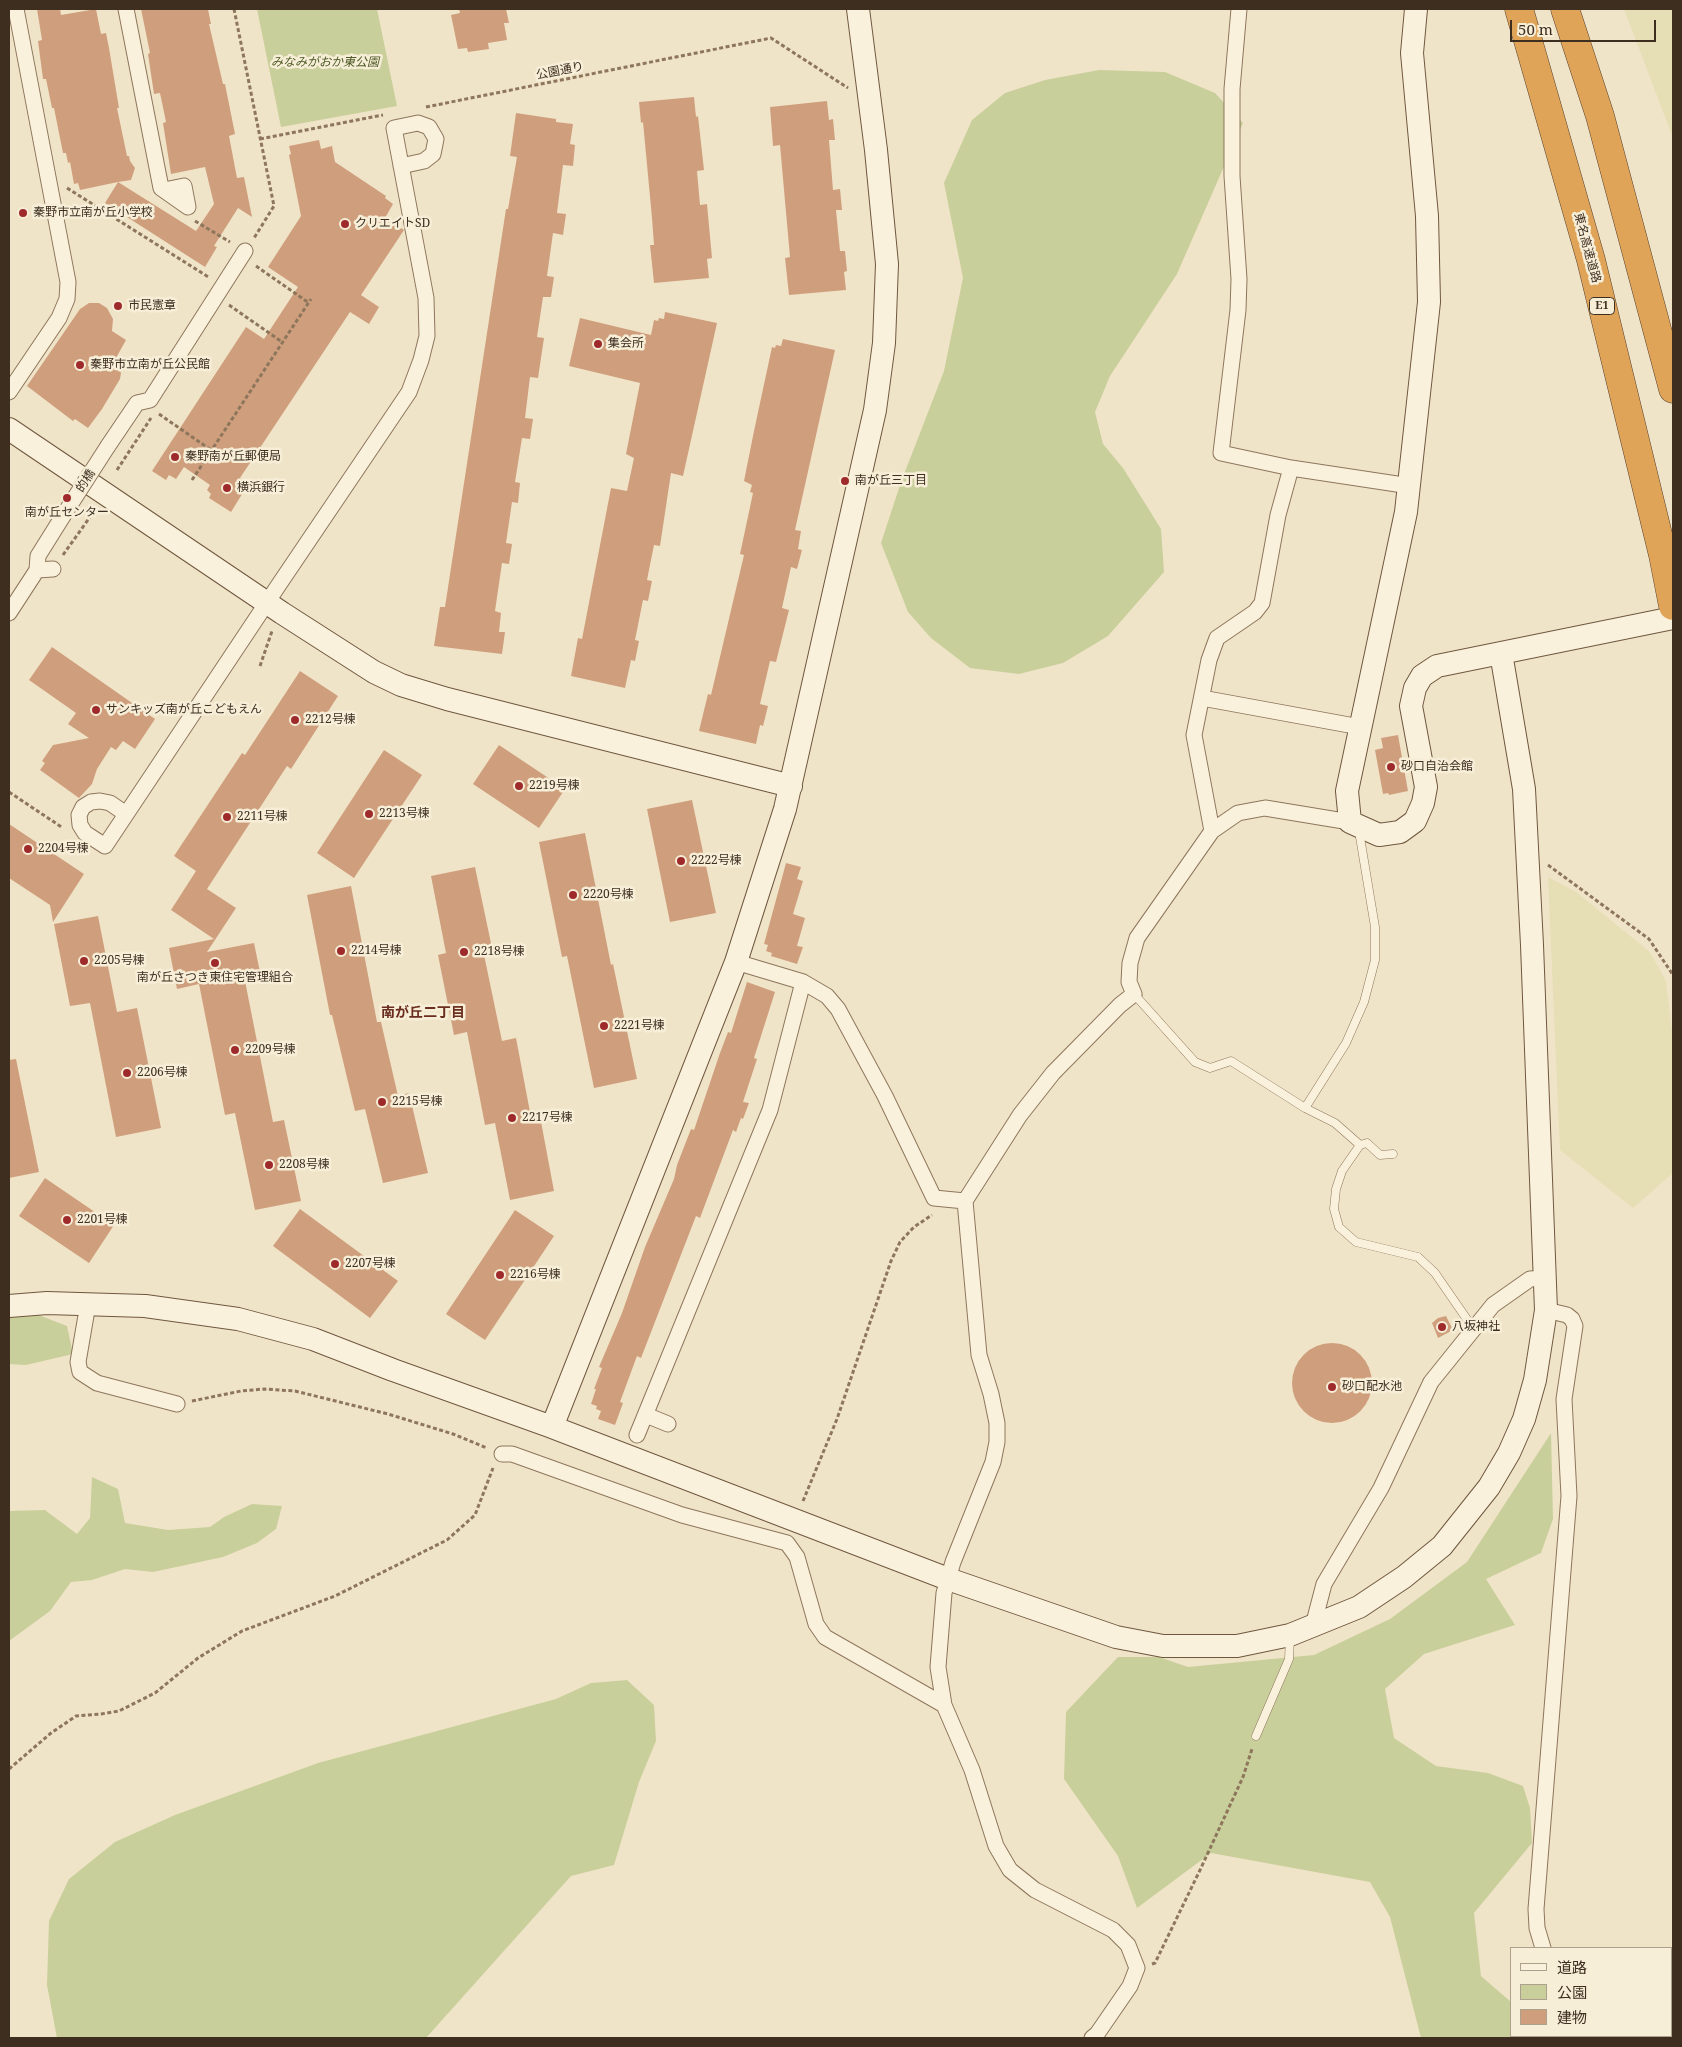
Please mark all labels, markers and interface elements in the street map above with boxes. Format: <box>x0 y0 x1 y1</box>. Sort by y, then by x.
scale bar <box>1512 10 1658 42</box>
text: 50 m <box>1518 19 1553 39</box>
park label: みなみがおか東公園 <box>271 56 379 70</box>
street label: 公園通り <box>535 59 585 83</box>
place label: 秦野市立南が丘小学校 <box>33 206 153 220</box>
marker: 秦野市立南が丘小学校 <box>17 207 29 219</box>
street label: 東名高速道路 <box>1571 211 1603 285</box>
place label: クリエイトSD <box>355 217 430 231</box>
marker: クリエイトSD <box>339 218 351 230</box>
road number: E1 <box>1590 298 1614 314</box>
place label: 市民憲章 <box>128 299 176 313</box>
marker: 市民憲章 <box>112 300 124 312</box>
place label: 集会所 <box>608 337 644 351</box>
marker: 集会所 <box>592 338 604 350</box>
place label: 秦野市立南が丘公民館 <box>90 358 210 372</box>
marker: 秦野市立南が丘公民館 <box>74 359 86 371</box>
place label: 秦野南が丘郵便局 <box>185 450 281 464</box>
marker: 秦野南が丘郵便局 <box>169 451 181 463</box>
street label: 的橋 <box>73 467 99 495</box>
place label: 南が丘三丁目 <box>855 474 927 488</box>
marker: 南が丘三丁目 <box>839 475 851 487</box>
place label: 横浜銀行 <box>237 481 285 495</box>
marker: 横浜銀行 <box>221 482 233 494</box>
marker: 南が丘センター <box>61 492 73 504</box>
place label: 南が丘センター <box>25 506 109 520</box>
place label: サンキッズ南が丘こどもえん <box>106 703 262 717</box>
marker: サンキッズ南が丘こどもえん <box>90 704 102 716</box>
place label: 2212号棟 <box>305 713 356 727</box>
marker: 2212号棟 <box>289 714 301 726</box>
place label: 砂口自治会館 <box>1401 760 1473 774</box>
marker: 砂口自治会館 <box>1385 761 1397 773</box>
place label: 2219号棟 <box>529 779 580 793</box>
marker: 2219号棟 <box>513 780 525 792</box>
place label: 2213号棟 <box>379 807 430 821</box>
marker: 2213号棟 <box>363 808 375 820</box>
place label: 2211号棟 <box>237 810 288 824</box>
marker: 2211号棟 <box>221 811 233 823</box>
place label: 2204号棟 <box>38 842 89 856</box>
marker: 2204号棟 <box>22 843 34 855</box>
place label: 2222号棟 <box>691 854 742 868</box>
marker: 2222号棟 <box>675 855 687 867</box>
place label: 2220号棟 <box>583 888 634 902</box>
marker: 2220号棟 <box>567 889 579 901</box>
place label: 2214号棟 <box>351 944 402 958</box>
marker: 2214号棟 <box>335 945 347 957</box>
place label: 2218号棟 <box>474 945 525 959</box>
marker: 2218号棟 <box>458 946 470 958</box>
place label: 2205号棟 <box>94 954 145 968</box>
marker: 2205号棟 <box>78 955 90 967</box>
marker: 南が丘さつき東住宅管理組合 <box>209 957 221 969</box>
place label: 南が丘さつき東住宅管理組合 <box>137 971 293 985</box>
district label: 南が丘二丁目 <box>381 1005 465 1021</box>
place label: 2221号棟 <box>614 1019 665 1033</box>
marker: 2221号棟 <box>598 1020 610 1032</box>
place label: 2209号棟 <box>245 1043 296 1057</box>
marker: 2209号棟 <box>229 1044 241 1056</box>
place label: 2206号棟 <box>137 1066 188 1080</box>
marker: 2206号棟 <box>121 1067 133 1079</box>
place label: 2215号棟 <box>392 1095 443 1109</box>
marker: 2215号棟 <box>376 1096 388 1108</box>
place label: 2217号棟 <box>522 1111 573 1125</box>
marker: 2217号棟 <box>506 1112 518 1124</box>
place label: 2208号棟 <box>279 1158 330 1172</box>
marker: 2208号棟 <box>263 1159 275 1171</box>
place label: 2201号棟 <box>77 1213 128 1227</box>
marker: 2201号棟 <box>61 1214 73 1226</box>
place label: 2207号棟 <box>345 1257 396 1271</box>
marker: 2207号棟 <box>329 1258 341 1270</box>
place label: 2216号棟 <box>510 1268 561 1282</box>
marker: 2216号棟 <box>494 1269 506 1281</box>
place label: 八坂神社 <box>1452 1320 1500 1334</box>
marker: 八坂神社 <box>1436 1321 1448 1333</box>
place label: 砂口配水池 <box>1342 1380 1402 1394</box>
marker: 砂口配水池 <box>1326 1381 1338 1393</box>
legend <box>1510 1947 1672 2037</box>
text: 道路 <box>1557 1957 1587 1977</box>
text: 公園 <box>1557 1982 1587 2002</box>
text: 建物 <box>1557 2007 1587 2027</box>

